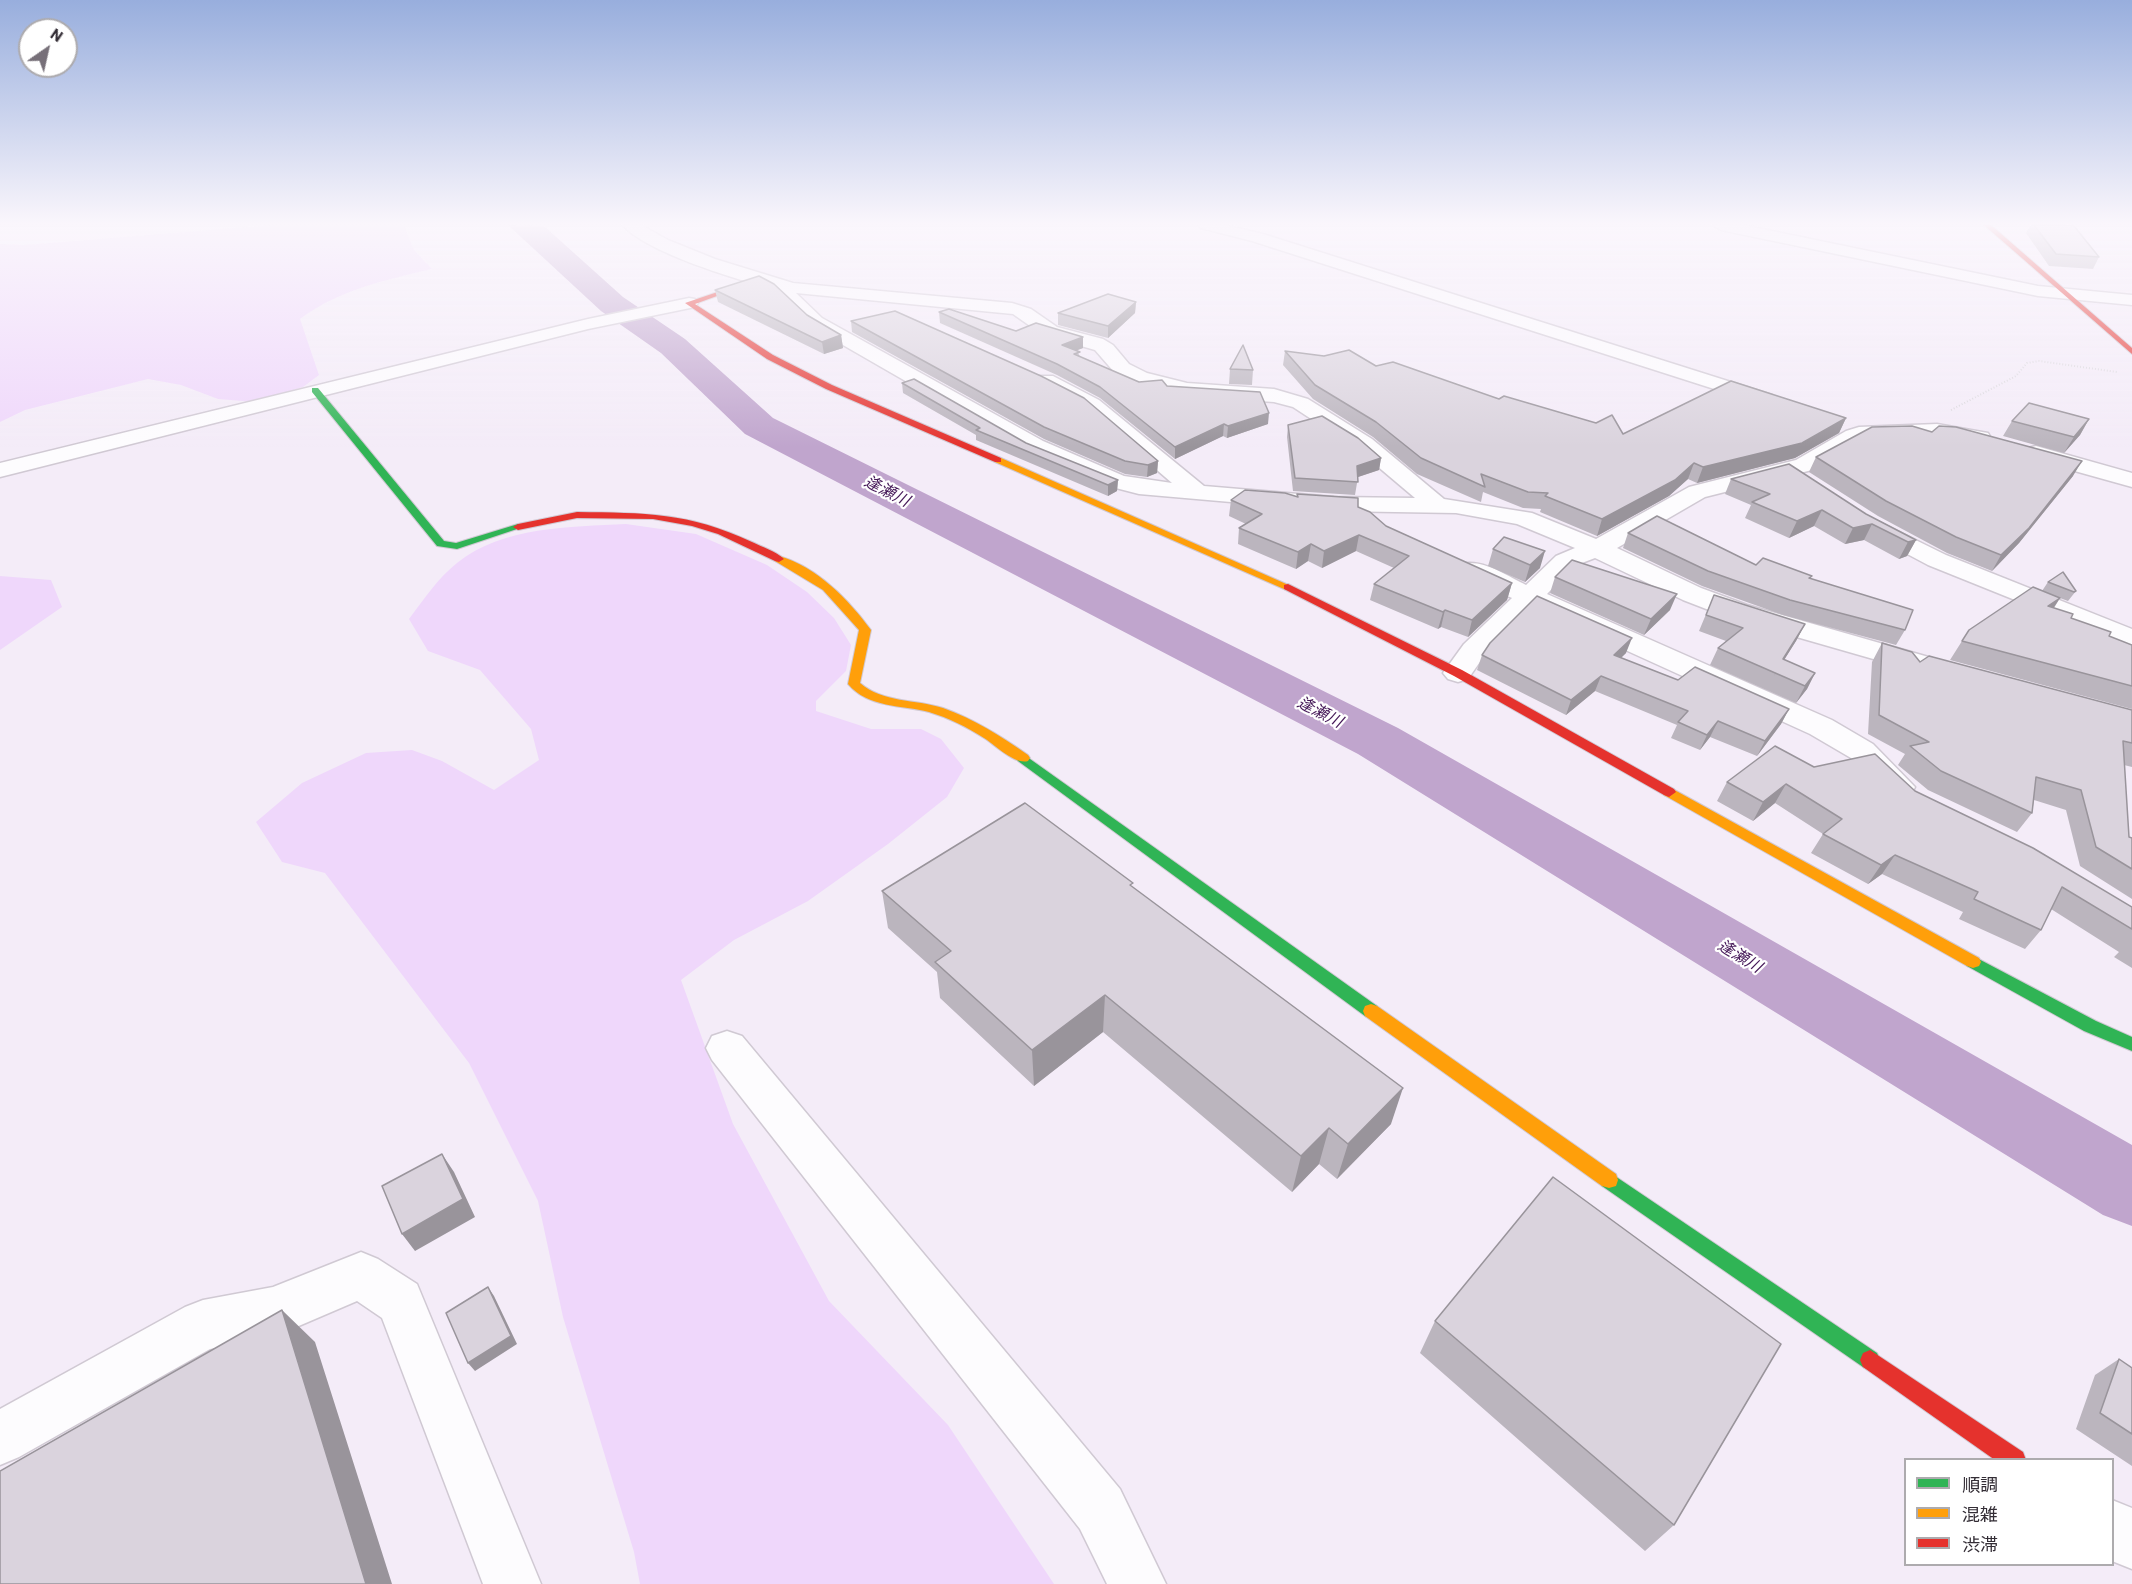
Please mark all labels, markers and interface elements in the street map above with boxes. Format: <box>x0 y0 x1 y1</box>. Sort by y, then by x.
north arrow <box>18 18 78 78</box>
text: N <box>47 23 67 45</box>
water label: 逢瀬川 <box>861 472 913 510</box>
water label: 逢瀬川 <box>1294 693 1346 731</box>
water label: 逢瀬川 <box>1714 935 1766 977</box>
legend <box>1904 1458 2114 1566</box>
text: 順調 <box>1962 1473 1998 1495</box>
text: 混雑 <box>1962 1503 1998 1525</box>
text: 渋滞 <box>1962 1533 1998 1555</box>

